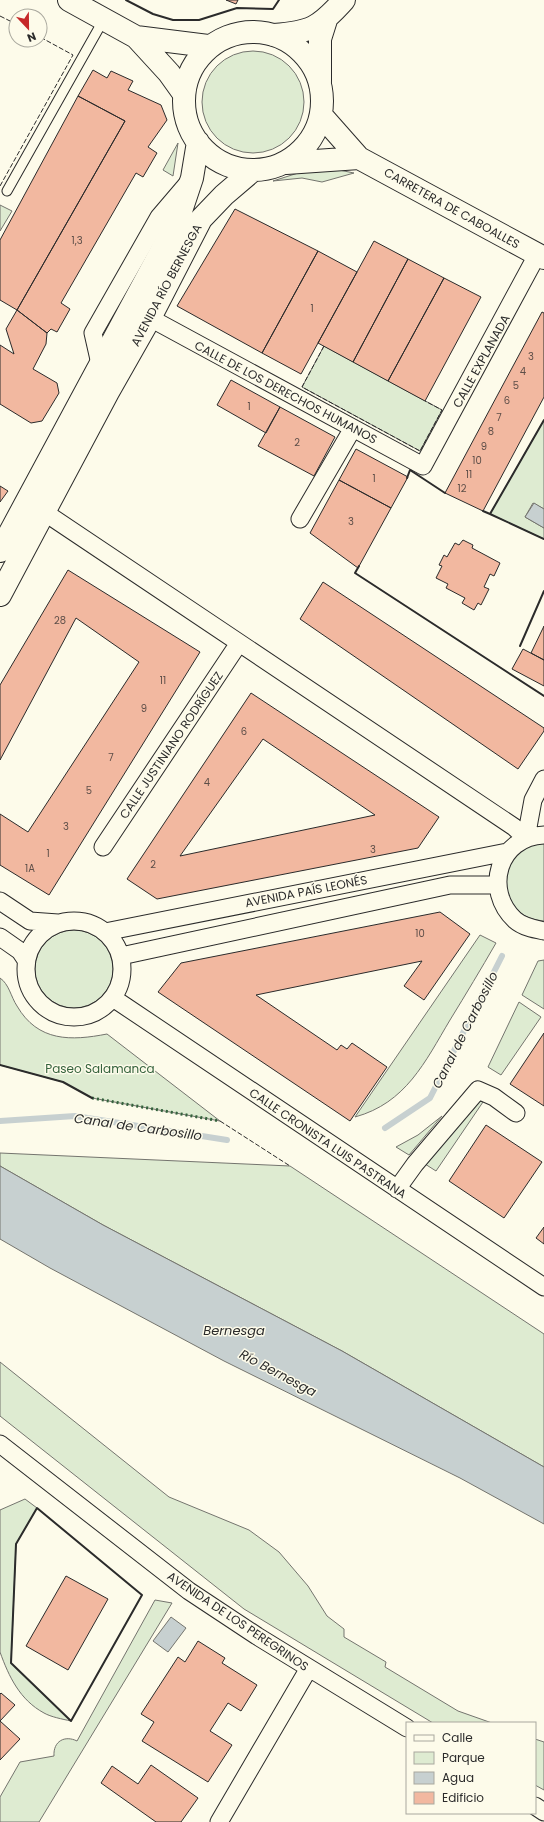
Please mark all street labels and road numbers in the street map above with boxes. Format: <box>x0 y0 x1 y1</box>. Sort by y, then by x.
street label: CARRETERA DE CABOALLES <box>381 163 523 253</box>
street label: AVENIDA RÍO BERNESGA <box>127 221 205 349</box>
street label: CALLE EXPLANADA <box>448 311 514 411</box>
street label: CALLE DE LOS DERECHOS HUMANOS <box>192 336 380 448</box>
street label: CALLE JUSTINIANO RODRÍGUEZ <box>115 668 227 822</box>
street label: AVENIDA PAÍS LEONÉS <box>243 871 369 911</box>
street label: CALLE CRONISTA LUIS PASTRANA <box>246 1084 410 1202</box>
street label: AVENIDA DE LOS PEREGRINOS <box>164 1567 312 1675</box>

